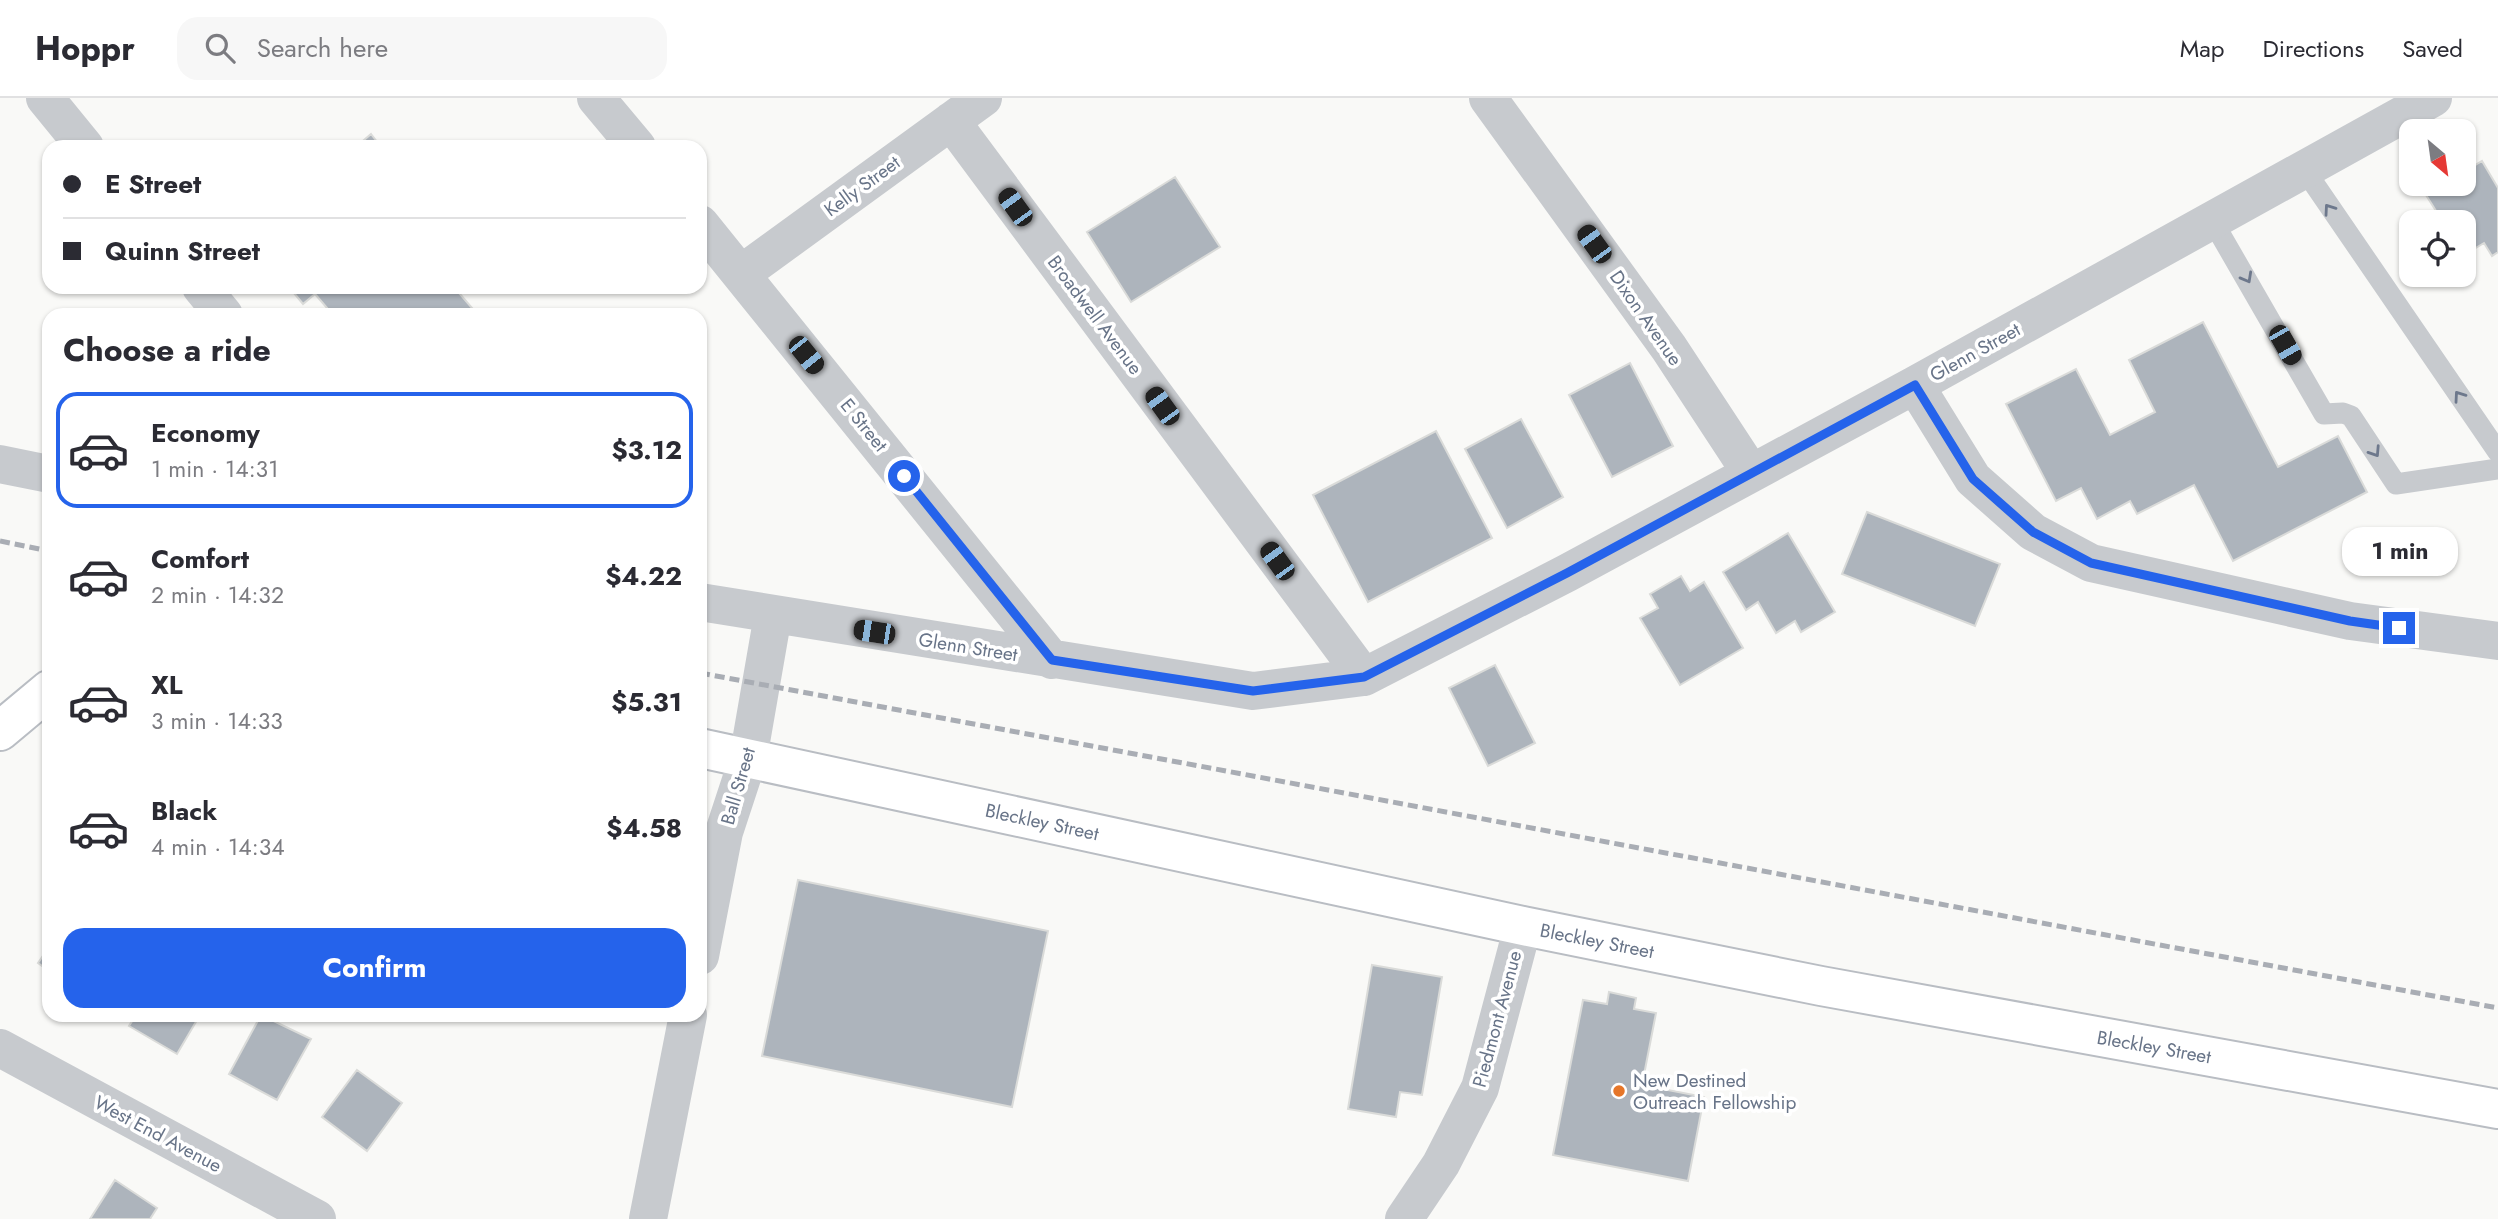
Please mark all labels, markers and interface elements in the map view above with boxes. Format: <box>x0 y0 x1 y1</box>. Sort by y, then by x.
search box <box>177 17 667 80</box>
text: Hoppr <box>35 25 135 72</box>
icon: search <box>201 29 239 67</box>
text: Search here <box>257 29 388 67</box>
text: Map <box>2180 31 2225 66</box>
text: Directions <box>2263 31 2364 66</box>
text: Saved <box>2402 31 2463 66</box>
north arrow <box>2399 119 2476 196</box>
map controls <box>2399 119 2476 287</box>
street label: Kelly Street <box>818 149 906 223</box>
text: E Street <box>105 165 201 203</box>
car <box>995 184 1036 230</box>
one-way arrow <box>2325 204 2337 217</box>
button: locate <box>2399 210 2476 287</box>
car <box>1574 221 1615 267</box>
text: Quinn Street <box>105 232 260 270</box>
street label: Broadwell Avenue <box>1041 250 1149 380</box>
street label: Dixon Avenue <box>1603 265 1689 371</box>
one-way arrow <box>2239 271 2252 284</box>
street label: Glenn Street <box>1925 316 2026 388</box>
car <box>2266 322 2305 368</box>
text: Choose a ride <box>63 327 271 373</box>
car <box>785 332 828 378</box>
car <box>1142 383 1183 429</box>
one-way arrow <box>2455 391 2467 404</box>
street label: E Street <box>834 393 894 458</box>
text: Economy <box>151 414 260 452</box>
icon: car <box>67 419 130 482</box>
text: $3.12 <box>611 431 682 469</box>
one-way arrow <box>2367 444 2379 457</box>
text: 1 min · 14:31 <box>151 452 279 486</box>
route start <box>888 460 920 492</box>
callout: 1 min <box>2341 526 2457 575</box>
text: 1 min <box>2371 534 2429 568</box>
car <box>1257 538 1298 584</box>
text: Comfort <box>151 540 249 578</box>
icon: car <box>67 545 130 608</box>
text: $4.22 <box>605 557 682 595</box>
text: 2 min · 14:32 <box>151 578 284 612</box>
route end <box>2383 612 2415 644</box>
car <box>852 618 897 646</box>
street label: Glenn Street <box>917 626 1020 668</box>
text: XL <box>151 666 183 704</box>
icon: car <box>67 671 130 734</box>
text: $5.31 <box>611 683 682 721</box>
text: 3 min · 14:33 <box>151 704 283 738</box>
street label: Ball Street <box>714 744 762 828</box>
text: Black <box>151 792 217 830</box>
icon: car <box>67 797 130 860</box>
street label: Bleckley Street <box>983 797 1102 847</box>
text: $4.58 <box>606 809 682 847</box>
text: 4 min · 14:34 <box>151 830 285 864</box>
street label: Bleckley Street <box>1538 917 1657 965</box>
button: Confirm <box>63 928 686 1008</box>
street label: Piedmont Avenue <box>1466 947 1528 1090</box>
street label: Bleckley Street <box>2095 1024 2214 1070</box>
place label: New Destined Outreach Fellowship <box>1633 1067 1796 1116</box>
marker: New Destined Outreach Fellowship <box>1611 1083 1627 1099</box>
street label: West End Avenue <box>89 1089 227 1179</box>

